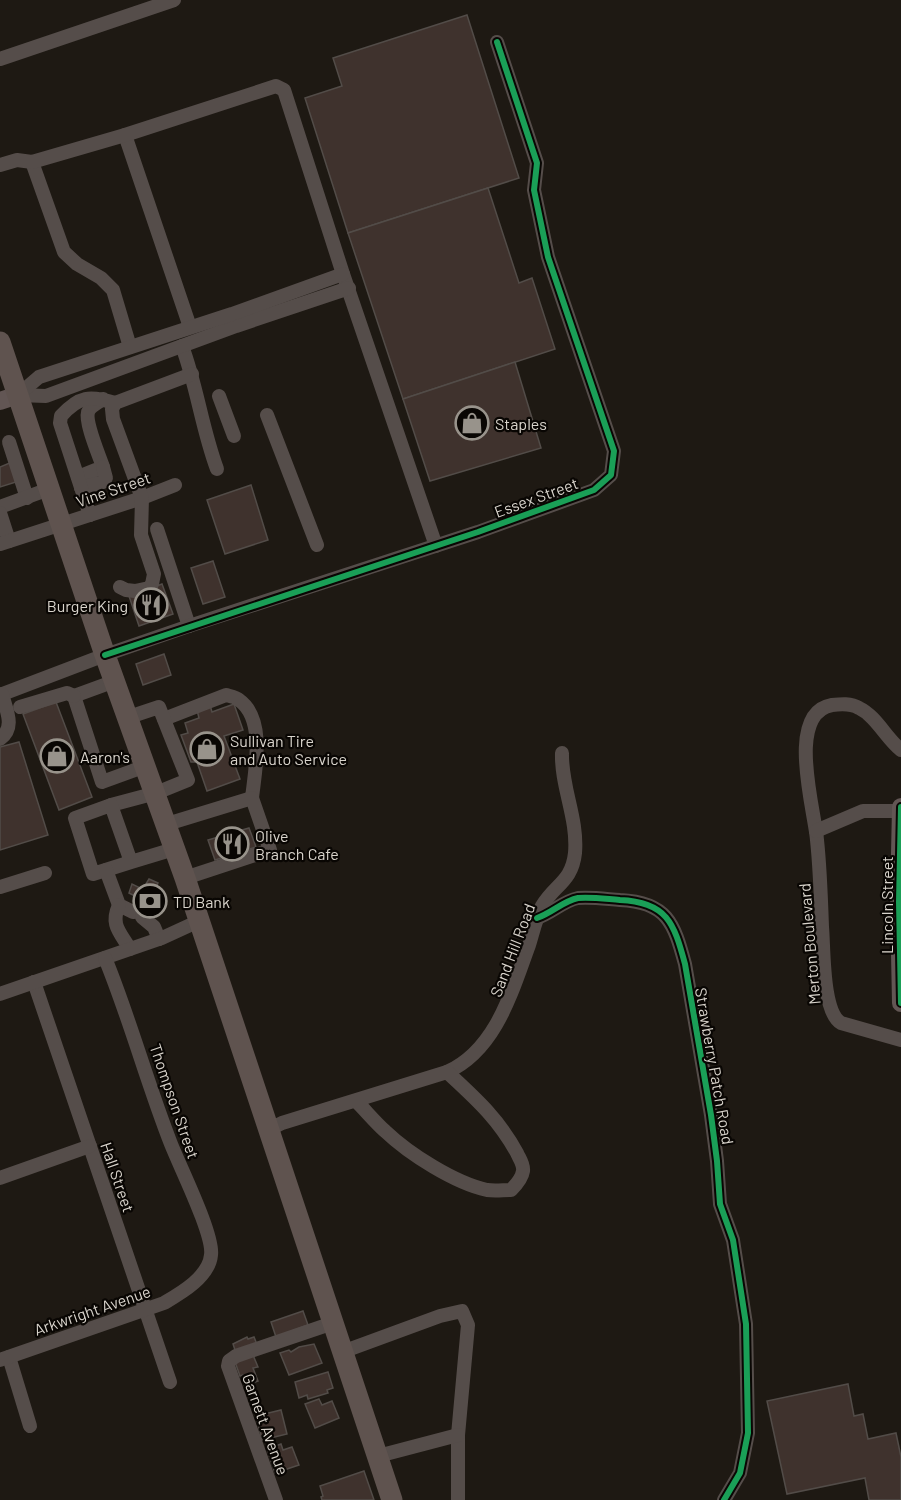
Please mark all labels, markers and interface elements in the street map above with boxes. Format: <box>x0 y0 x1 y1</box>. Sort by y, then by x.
shop icon: Staples <box>454 405 490 441</box>
place label: Staples <box>495 414 547 433</box>
street label: Vine Street <box>73 467 153 511</box>
street label: Essex Street <box>492 473 580 521</box>
restaurant icon: Burger King <box>133 587 169 623</box>
place label: Burger King <box>47 596 128 615</box>
shop icon: Sullivan Tire and Auto Service <box>189 731 225 767</box>
place label: Sullivan Tire and Auto Service <box>230 731 347 768</box>
shop icon: Aaron's <box>39 738 75 774</box>
place label: Aaron's <box>80 747 130 766</box>
restaurant icon: Olive Branch Cafe <box>214 826 250 862</box>
place label: Olive Branch Cafe <box>255 826 339 863</box>
street label: Lincoln Street <box>877 856 896 954</box>
bank icon: TD Bank <box>132 883 168 919</box>
street label: Merton Boulevard <box>794 883 824 1005</box>
place label: TD Bank <box>173 892 230 911</box>
street label: Sand Hill Road <box>485 901 539 999</box>
street label: Strawberry Patch Road <box>692 986 738 1146</box>
street label: Thompson Street <box>146 1041 204 1161</box>
street label: Hall Street <box>97 1139 139 1215</box>
street label: Arkwright Avenue <box>31 1281 153 1339</box>
street label: Garnett Avenue <box>239 1371 293 1477</box>

